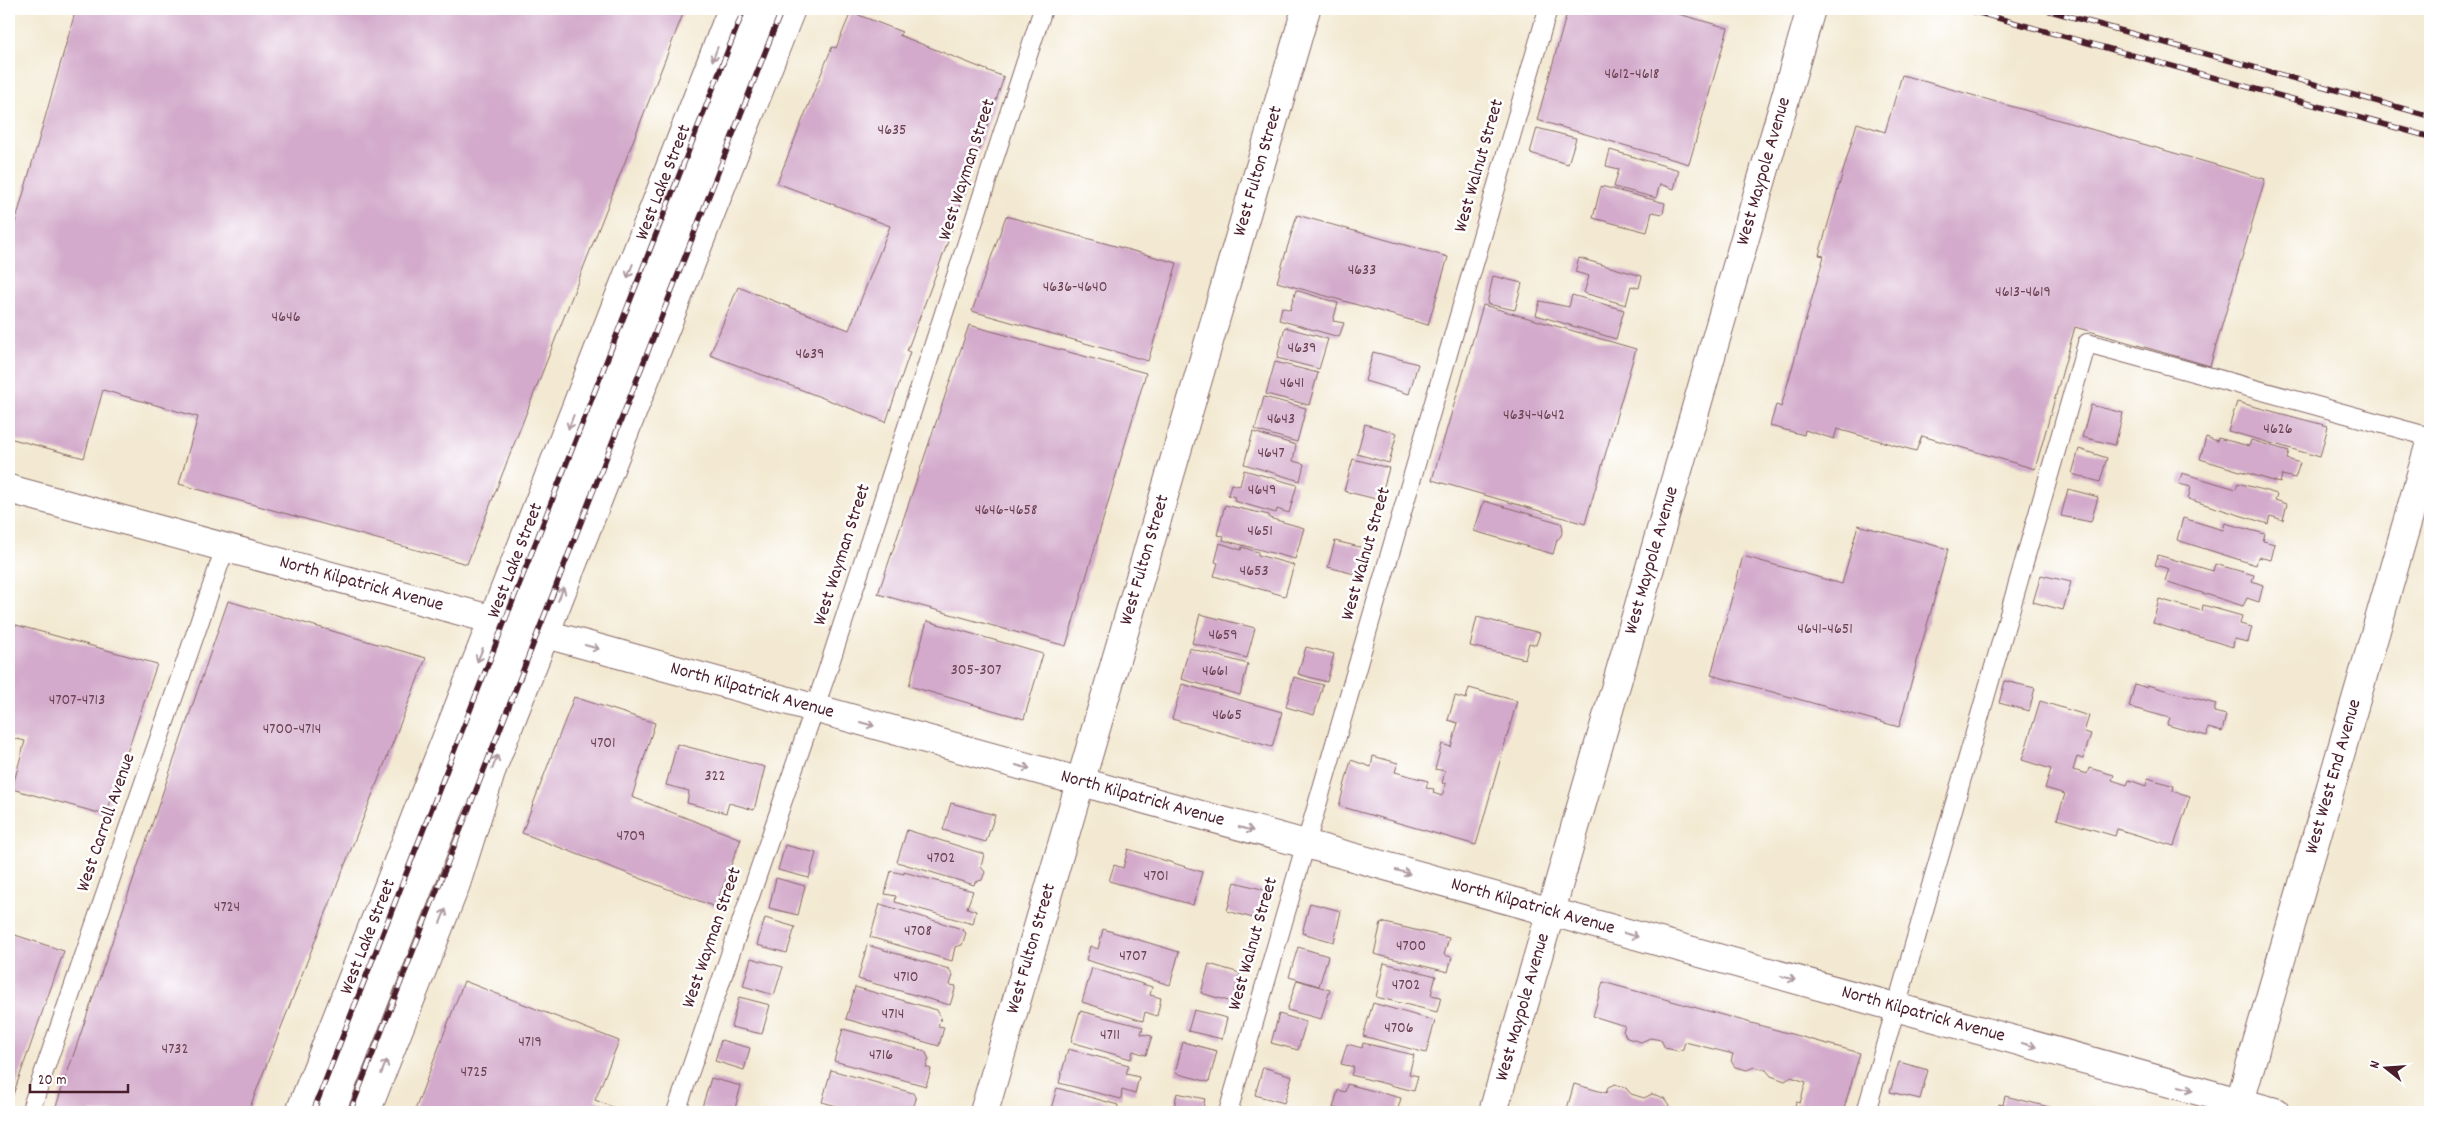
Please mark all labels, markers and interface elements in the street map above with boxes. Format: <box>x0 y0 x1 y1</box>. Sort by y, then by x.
one-way arrow <box>709 46 719 61</box>
house number: 4612-4618 <box>1605 63 1659 86</box>
street label: West Maypole Avenue <box>1730 94 1798 249</box>
street label: West Wayman Street <box>932 96 1004 244</box>
street label: West Walnut Street <box>1448 96 1512 236</box>
street label: West Fulton Street <box>1227 103 1290 240</box>
house number: 4635 <box>878 119 907 142</box>
street label: West Lake Street <box>629 121 699 245</box>
house number: 4633 <box>1348 259 1376 282</box>
one-way arrow <box>625 263 634 278</box>
house number: 4636-4640 <box>1043 276 1107 299</box>
house number: 4613-4619 <box>1995 281 2051 304</box>
house number: 4646 <box>272 306 301 329</box>
house number: 4639 <box>1288 337 1316 360</box>
house number: 4639 <box>796 343 824 366</box>
house number: 4641 <box>1280 372 1304 395</box>
house number: 4634-4642 <box>1503 404 1565 427</box>
house number: 4643 <box>1267 408 1295 431</box>
one-way arrow <box>565 414 575 429</box>
house number: 4626 <box>2263 418 2293 441</box>
house number: 4647 <box>1257 442 1285 465</box>
house number: 4649 <box>1248 479 1276 502</box>
street label: West Wayman Street <box>807 481 879 629</box>
street label: West Maypole Avenue <box>1618 483 1686 638</box>
street label: West Walnut Street <box>1335 484 1399 624</box>
street label: West Fulton Street <box>1113 492 1177 628</box>
street label: West Lake Street <box>481 499 551 623</box>
house number: 4646-4658 <box>975 499 1037 522</box>
house number: 4651 <box>1247 520 1273 543</box>
street label: North Kilpatrick Avenue <box>276 549 446 619</box>
house number: 4653 <box>1240 560 1269 583</box>
one-way arrow <box>557 587 566 602</box>
house number: 4641-4651 <box>1797 618 1853 641</box>
house number: 4659 <box>1208 624 1238 647</box>
one-way arrow <box>584 643 600 653</box>
one-way arrow <box>474 647 484 662</box>
street label: North Kilpatrick Avenue <box>667 655 837 726</box>
house number: 305-307 <box>951 659 1001 682</box>
house number: 4661 <box>1202 660 1228 683</box>
house number: 4707-4713 <box>49 689 105 712</box>
street label: West West End Avenue <box>2299 696 2369 857</box>
house number: 4665 <box>1212 704 1242 727</box>
house number: 4700-4714 <box>263 718 321 741</box>
one-way arrow <box>858 719 874 729</box>
house number: 4701 <box>591 732 616 755</box>
street label: West Carroll Avenue <box>71 750 143 896</box>
one-way arrow <box>491 755 500 770</box>
one-way arrow <box>1015 763 1031 773</box>
street label: North Kilpatrick Avenue <box>1057 763 1227 834</box>
house number: 322 <box>704 765 726 788</box>
house number: 4709 <box>617 825 645 848</box>
one-way arrow <box>1238 825 1254 834</box>
house number: 4702 <box>927 847 955 870</box>
street label: West Wayman Street <box>676 864 750 1012</box>
house number: 4701 <box>1144 865 1169 888</box>
one-way arrow <box>1395 868 1411 877</box>
street label: North Kilpatrick Avenue <box>1448 871 1618 942</box>
street label: West Walnut Street <box>1222 874 1286 1014</box>
street label: West Lake Street <box>334 875 403 999</box>
street label: West Fulton Street <box>1000 880 1063 1017</box>
house number: 4724 <box>214 896 240 919</box>
one-way arrow <box>439 909 448 924</box>
house number: 4708 <box>904 920 932 943</box>
street label: West Maypole Avenue <box>1489 930 1557 1084</box>
one-way arrow <box>1623 931 1639 940</box>
house number: 4700 <box>1396 935 1426 958</box>
house number: 4707 <box>1119 945 1147 968</box>
house number: 4710 <box>894 966 919 989</box>
house number: 4702 <box>1392 974 1420 997</box>
one-way arrow <box>1780 974 1796 984</box>
street label: North Kilpatrick Avenue <box>1838 979 2008 1050</box>
house number: 4714 <box>882 1003 904 1026</box>
house number: 4706 <box>1384 1017 1414 1040</box>
house number: 4711 <box>1100 1024 1120 1047</box>
house number: 4719 <box>518 1031 542 1054</box>
house number: 4732 <box>162 1038 188 1061</box>
one-way arrow <box>2021 1040 2037 1050</box>
house number: 4716 <box>869 1044 893 1067</box>
north arrow <box>2362 1044 2412 1094</box>
text: N <box>2365 1058 2386 1071</box>
one-way arrow <box>379 1060 389 1075</box>
scale bar <box>30 1061 128 1093</box>
house number: 4725 <box>460 1061 488 1084</box>
text: 20 m <box>38 1070 66 1092</box>
one-way arrow <box>2177 1083 2193 1093</box>

